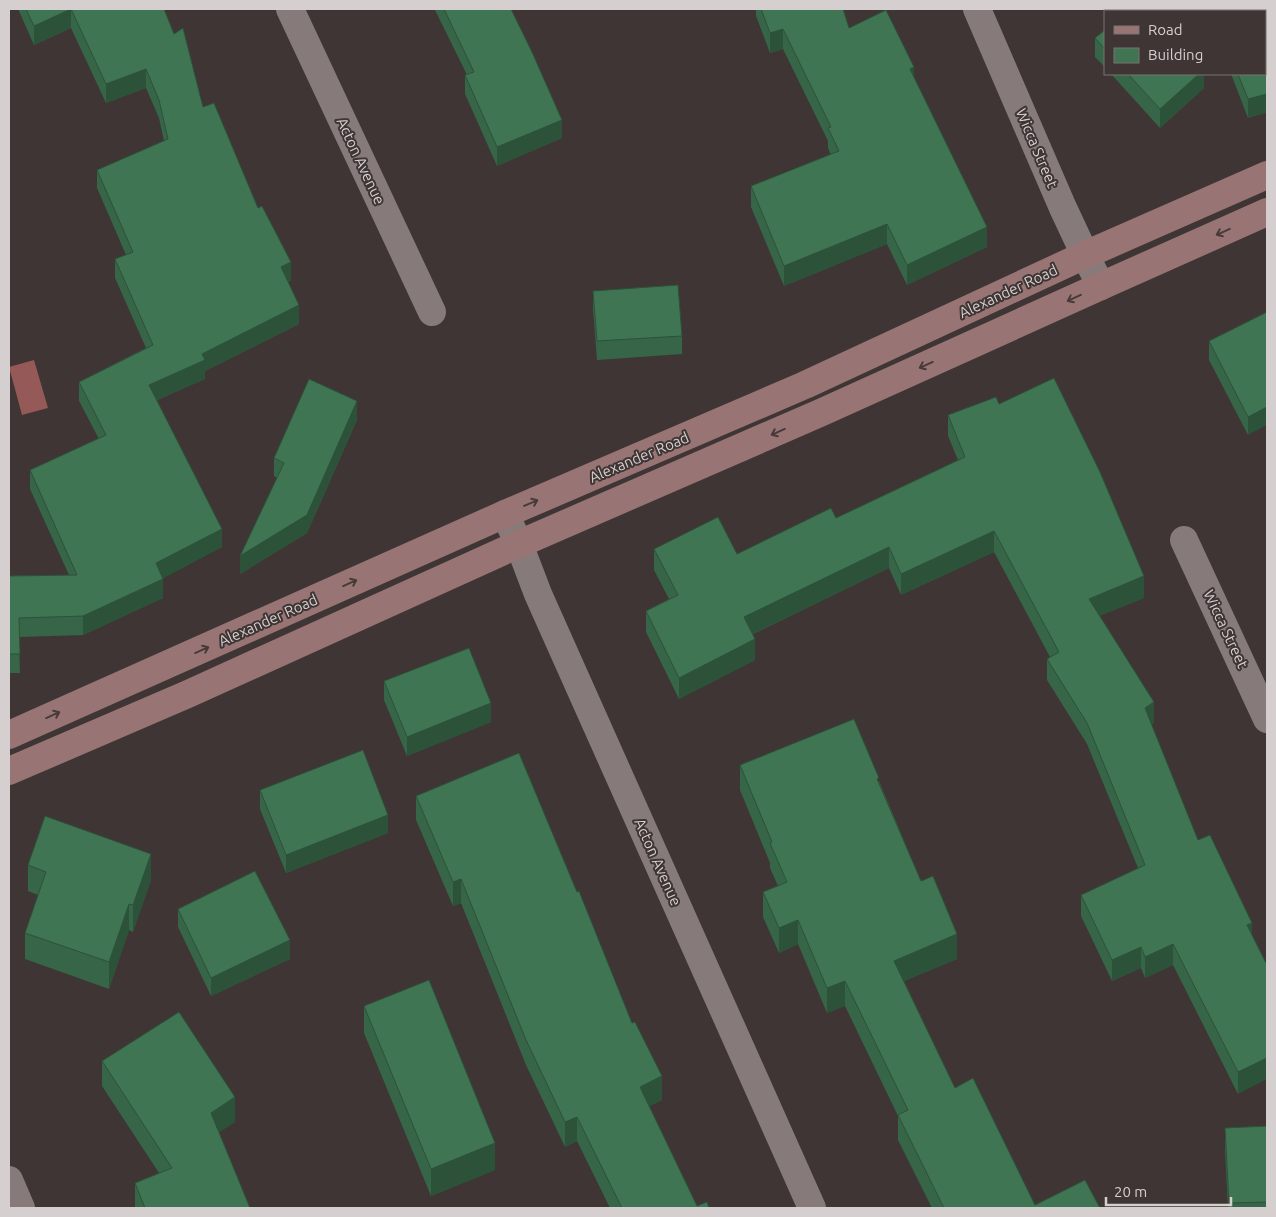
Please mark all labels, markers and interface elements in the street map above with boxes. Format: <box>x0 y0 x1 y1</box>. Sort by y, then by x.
legend <box>1104 10 1266 75</box>
text: Road <box>1148 21 1183 38</box>
text: Building <box>1148 46 1203 63</box>
street label: Wicca Street <box>1013 106 1061 190</box>
street label: Acton Avenue <box>333 115 389 207</box>
one-way arrow <box>1216 228 1231 238</box>
street label: Alexander Road <box>956 261 1060 321</box>
one-way arrow <box>1067 294 1082 304</box>
one-way arrow <box>919 361 934 371</box>
one-way arrow <box>771 427 786 437</box>
street label: Alexander Road <box>587 428 691 486</box>
one-way arrow <box>523 498 538 507</box>
one-way arrow <box>342 578 357 588</box>
street label: Wicca Street <box>1200 587 1252 671</box>
street label: Alexander Road <box>216 591 320 649</box>
one-way arrow <box>194 644 209 654</box>
one-way arrow <box>45 710 60 720</box>
street label: Acton Avenue <box>631 816 685 908</box>
scale bar <box>1106 1174 1231 1206</box>
text: 20 m <box>1114 1183 1147 1200</box>

